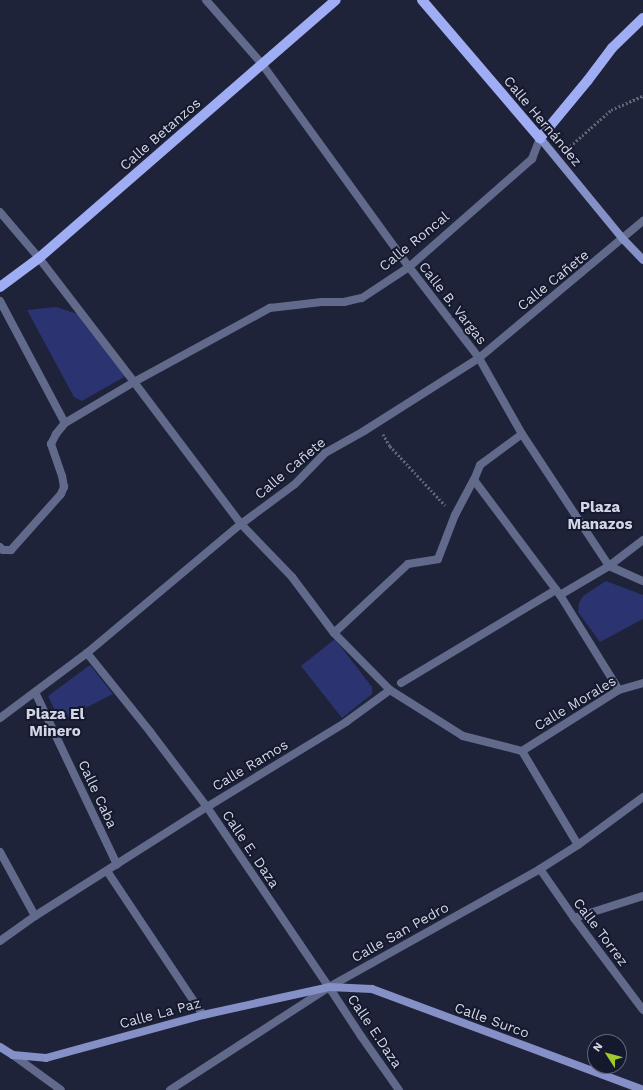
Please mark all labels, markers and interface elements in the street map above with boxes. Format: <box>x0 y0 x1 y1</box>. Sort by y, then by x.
street label: Calle Hernández <box>500 73 586 169</box>
street label: Calle Betanzos <box>116 94 204 174</box>
street label: Calle Roncal <box>376 208 452 274</box>
street label: Calle Cañete <box>514 246 592 314</box>
street label: Calle B. Vargas <box>415 258 491 348</box>
street label: Calle Cañete <box>251 434 329 502</box>
district label: Plaza Manazos <box>568 498 632 533</box>
street label: Calle Morales <box>531 672 619 734</box>
district label: Plaza El Minero <box>26 705 84 740</box>
street label: Calle Ramos <box>209 736 291 794</box>
street label: Calle Caba <box>75 757 121 831</box>
street label: Calle E. Daza <box>219 807 283 891</box>
street label: Calle Torrez <box>570 895 632 969</box>
street label: Calle San Pedro <box>349 898 451 966</box>
street label: Calle E.Daza <box>344 991 406 1071</box>
street label: Calle La Paz <box>117 994 203 1032</box>
street label: Calle Surco <box>452 999 532 1041</box>
north arrow <box>587 1034 627 1074</box>
text: N <box>590 1040 605 1054</box>

